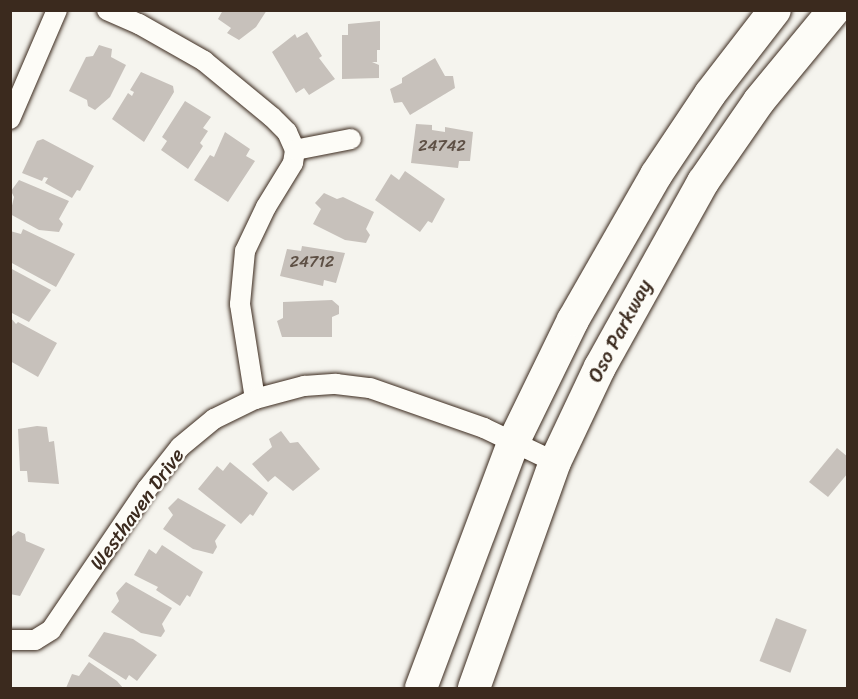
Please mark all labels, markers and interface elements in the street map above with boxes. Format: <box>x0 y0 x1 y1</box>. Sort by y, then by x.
house number: 24742 <box>418 136 466 156</box>
house number: 24712 <box>290 252 334 272</box>
street label: Oso Parkway <box>583 276 657 386</box>
street label: Westhaven Drive <box>85 444 189 574</box>

